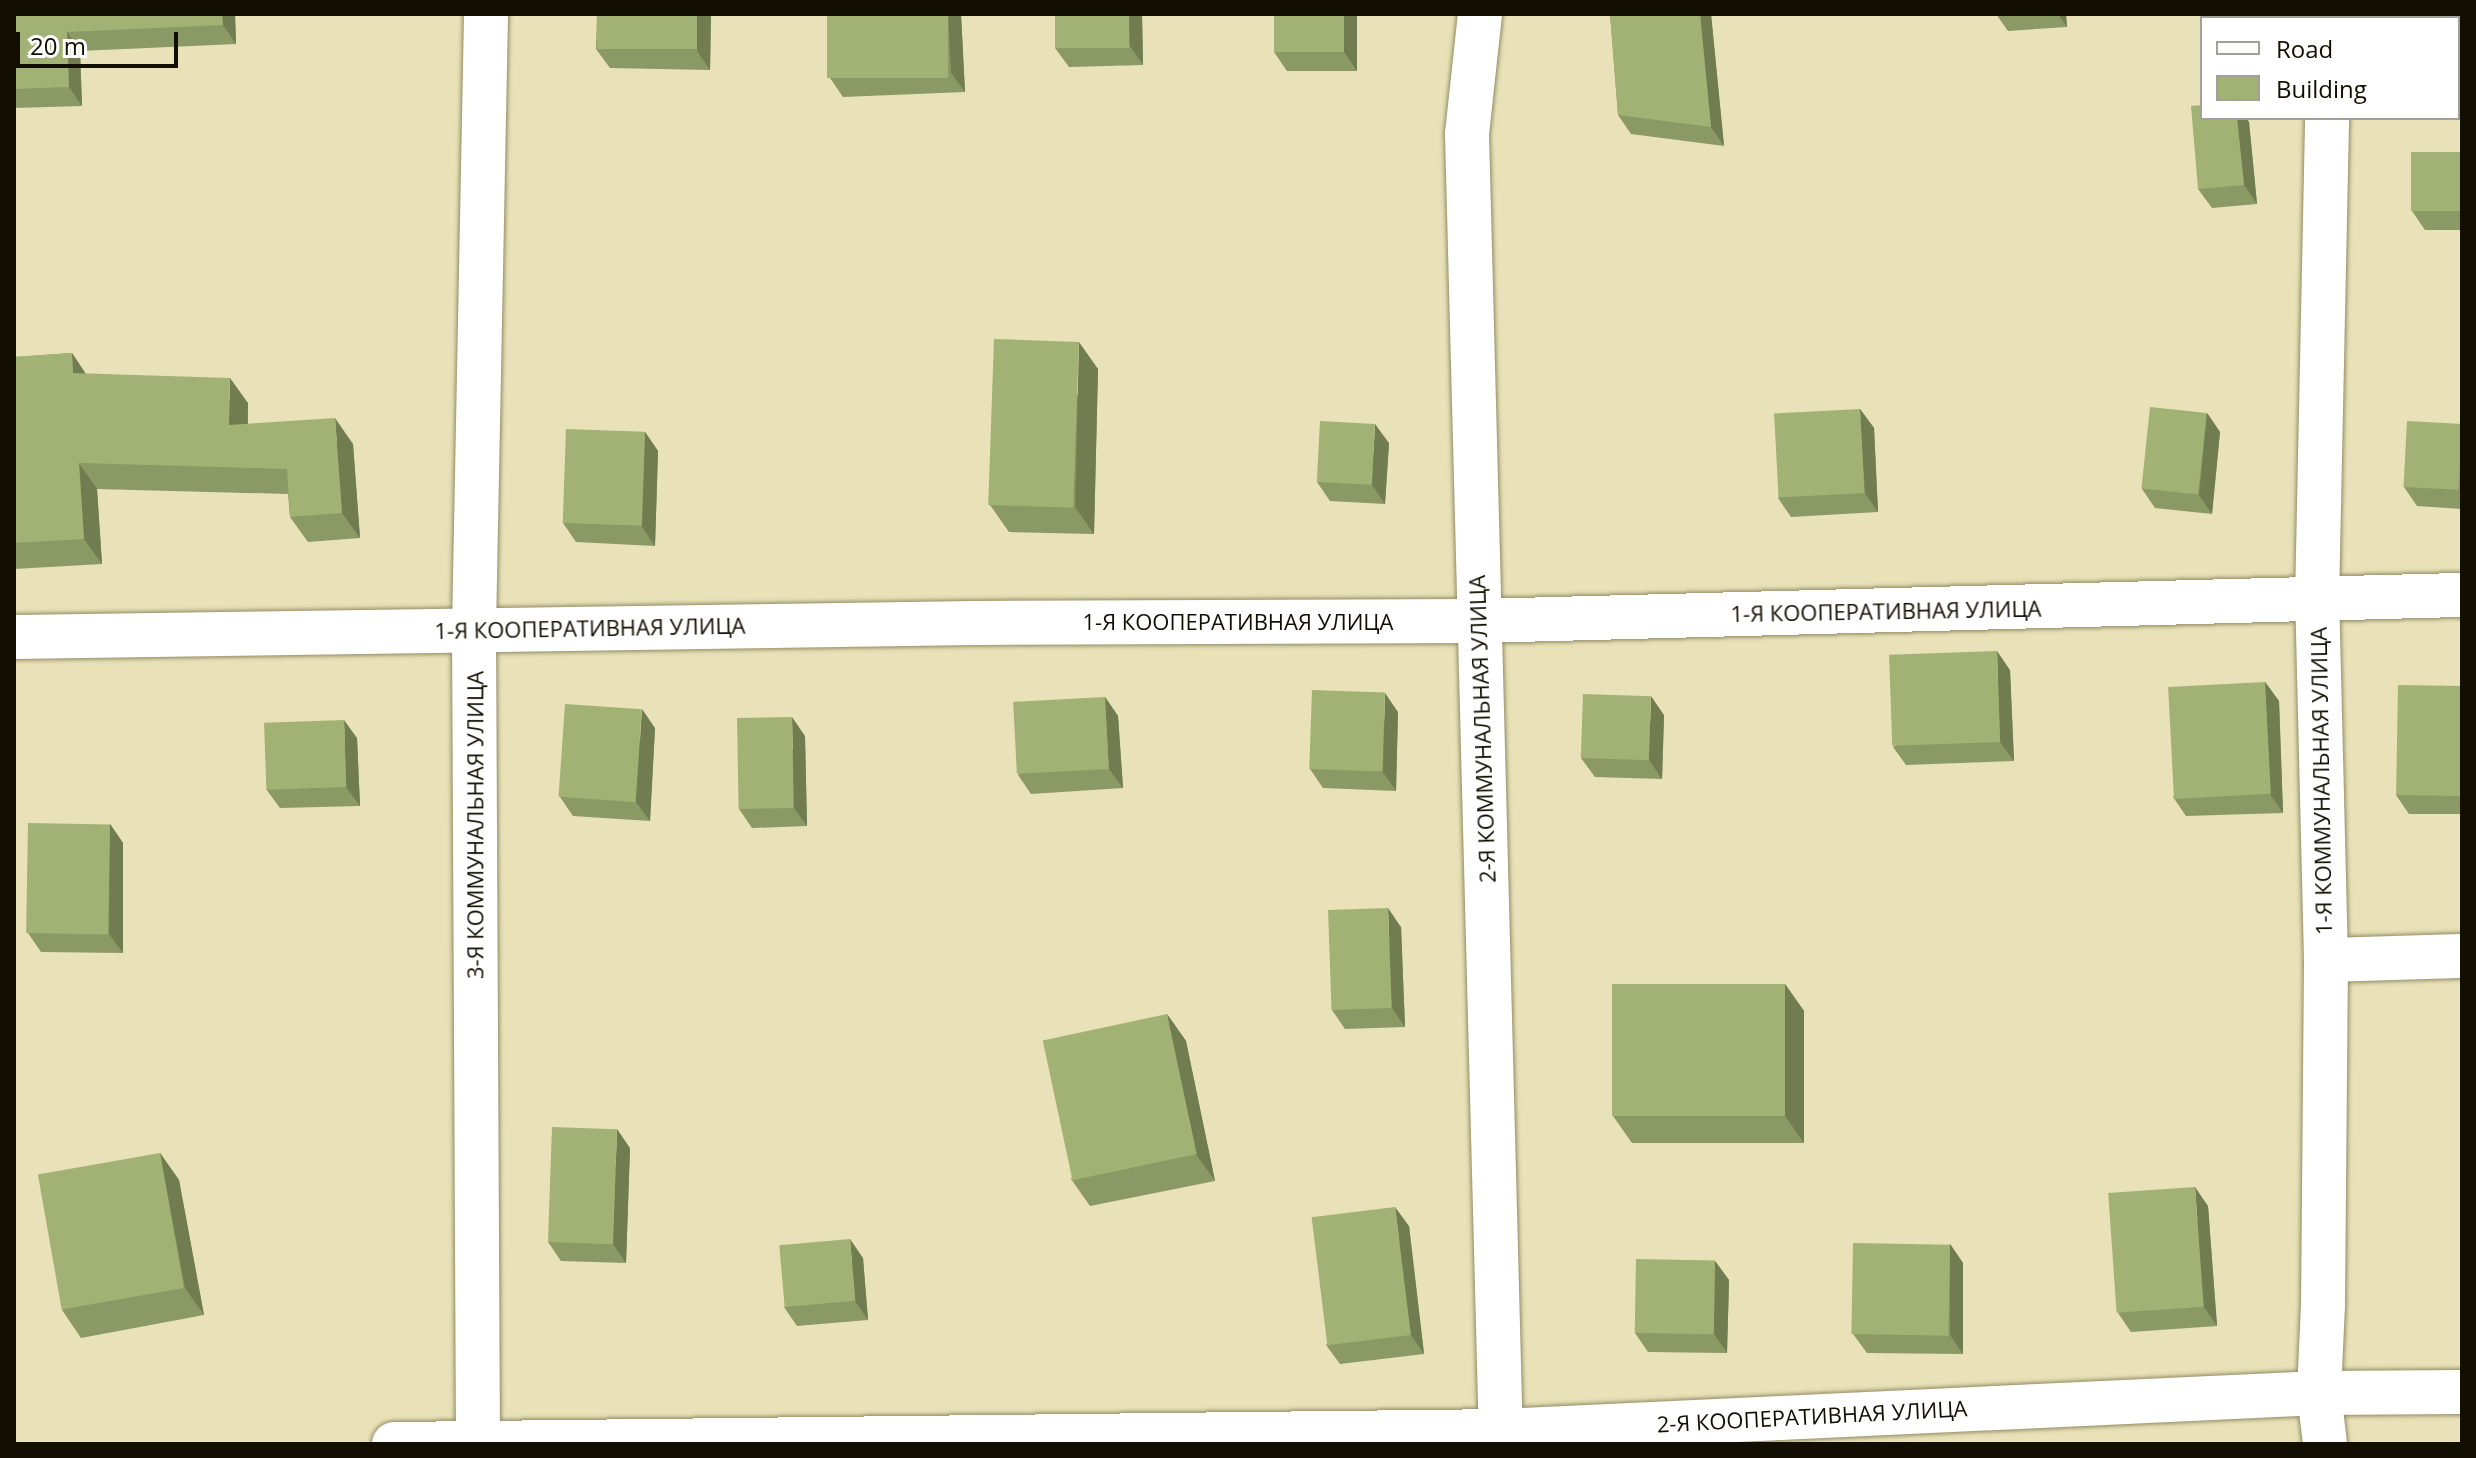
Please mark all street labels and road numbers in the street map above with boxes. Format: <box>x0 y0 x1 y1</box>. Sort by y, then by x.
street label: 2-Я КОММУНАЛЬНАЯ УЛИЦА <box>1463 575 1501 883</box>
street label: 1-Я КООПЕРАТИВНАЯ УЛИЦА <box>1730 595 2042 627</box>
street label: 1-Я КООПЕРАТИВНАЯ УЛИЦА <box>1082 609 1394 635</box>
street label: 1-Я КООПЕРАТИВНАЯ УЛИЦА <box>434 612 746 644</box>
street label: 1-Я КОММУНАЛЬНАЯ УЛИЦА <box>2305 627 2337 935</box>
street label: 3-Я КОММУНАЛЬНАЯ УЛИЦА <box>462 671 488 979</box>
street label: 2-Я КООПЕРАТИВНАЯ УЛИЦА <box>1656 1395 1968 1437</box>

